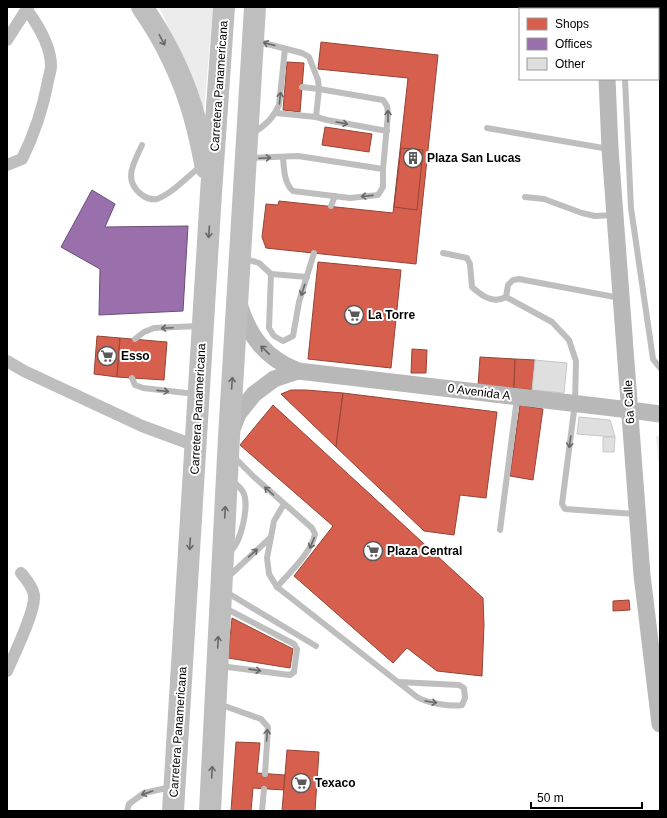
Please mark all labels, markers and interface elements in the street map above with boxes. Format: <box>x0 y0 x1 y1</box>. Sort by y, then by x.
legend <box>519 8 659 80</box>
text: Shops <box>555 17 589 31</box>
street label: Carretera Panamericana <box>207 20 231 152</box>
one-way arrow <box>159 34 166 46</box>
text: Offices <box>555 37 592 51</box>
one-way arrow <box>262 40 275 47</box>
text: Other <box>555 57 585 71</box>
one-way arrow <box>276 92 284 105</box>
one-way arrow <box>384 110 392 123</box>
one-way arrow <box>335 119 348 127</box>
building icon: Plaza San Lucas <box>402 147 424 169</box>
place label: Plaza San Lucas <box>427 151 521 165</box>
one-way arrow <box>258 154 271 162</box>
one-way arrow <box>361 192 374 200</box>
one-way arrow <box>205 225 212 238</box>
one-way arrow <box>298 284 306 296</box>
supermarket icon: La Torre <box>343 304 365 326</box>
place label: La Torre <box>368 308 415 322</box>
one-way arrow <box>161 324 174 331</box>
street label: Carretera Panamericana <box>188 343 208 475</box>
supermarket icon: Esso <box>96 345 118 367</box>
one-way arrow <box>260 345 270 355</box>
place label: Esso <box>121 349 150 363</box>
one-way arrow <box>229 377 236 390</box>
street label: 6a Calle <box>621 379 637 424</box>
street label: 0 Avenida A <box>447 381 511 403</box>
one-way arrow <box>156 387 169 395</box>
one-way arrow <box>567 435 574 448</box>
one-way arrow <box>264 486 274 495</box>
one-way arrow <box>221 506 228 519</box>
one-way arrow <box>308 536 316 548</box>
one-way arrow <box>187 537 194 550</box>
supermarket icon: Plaza Central <box>362 540 384 562</box>
place label: Plaza Central <box>387 544 462 558</box>
one-way arrow <box>248 549 258 558</box>
one-way arrow <box>214 636 222 649</box>
street label: Carretera Panamericana <box>166 666 190 798</box>
one-way arrow <box>249 666 262 674</box>
one-way arrow <box>424 698 437 706</box>
one-way arrow <box>264 729 271 742</box>
one-way arrow <box>208 766 216 779</box>
supermarket icon: Texaco <box>290 772 312 794</box>
place label: Texaco <box>315 776 355 790</box>
scale bar <box>531 784 642 810</box>
one-way arrow <box>142 790 154 798</box>
text: 50 m <box>537 791 564 805</box>

